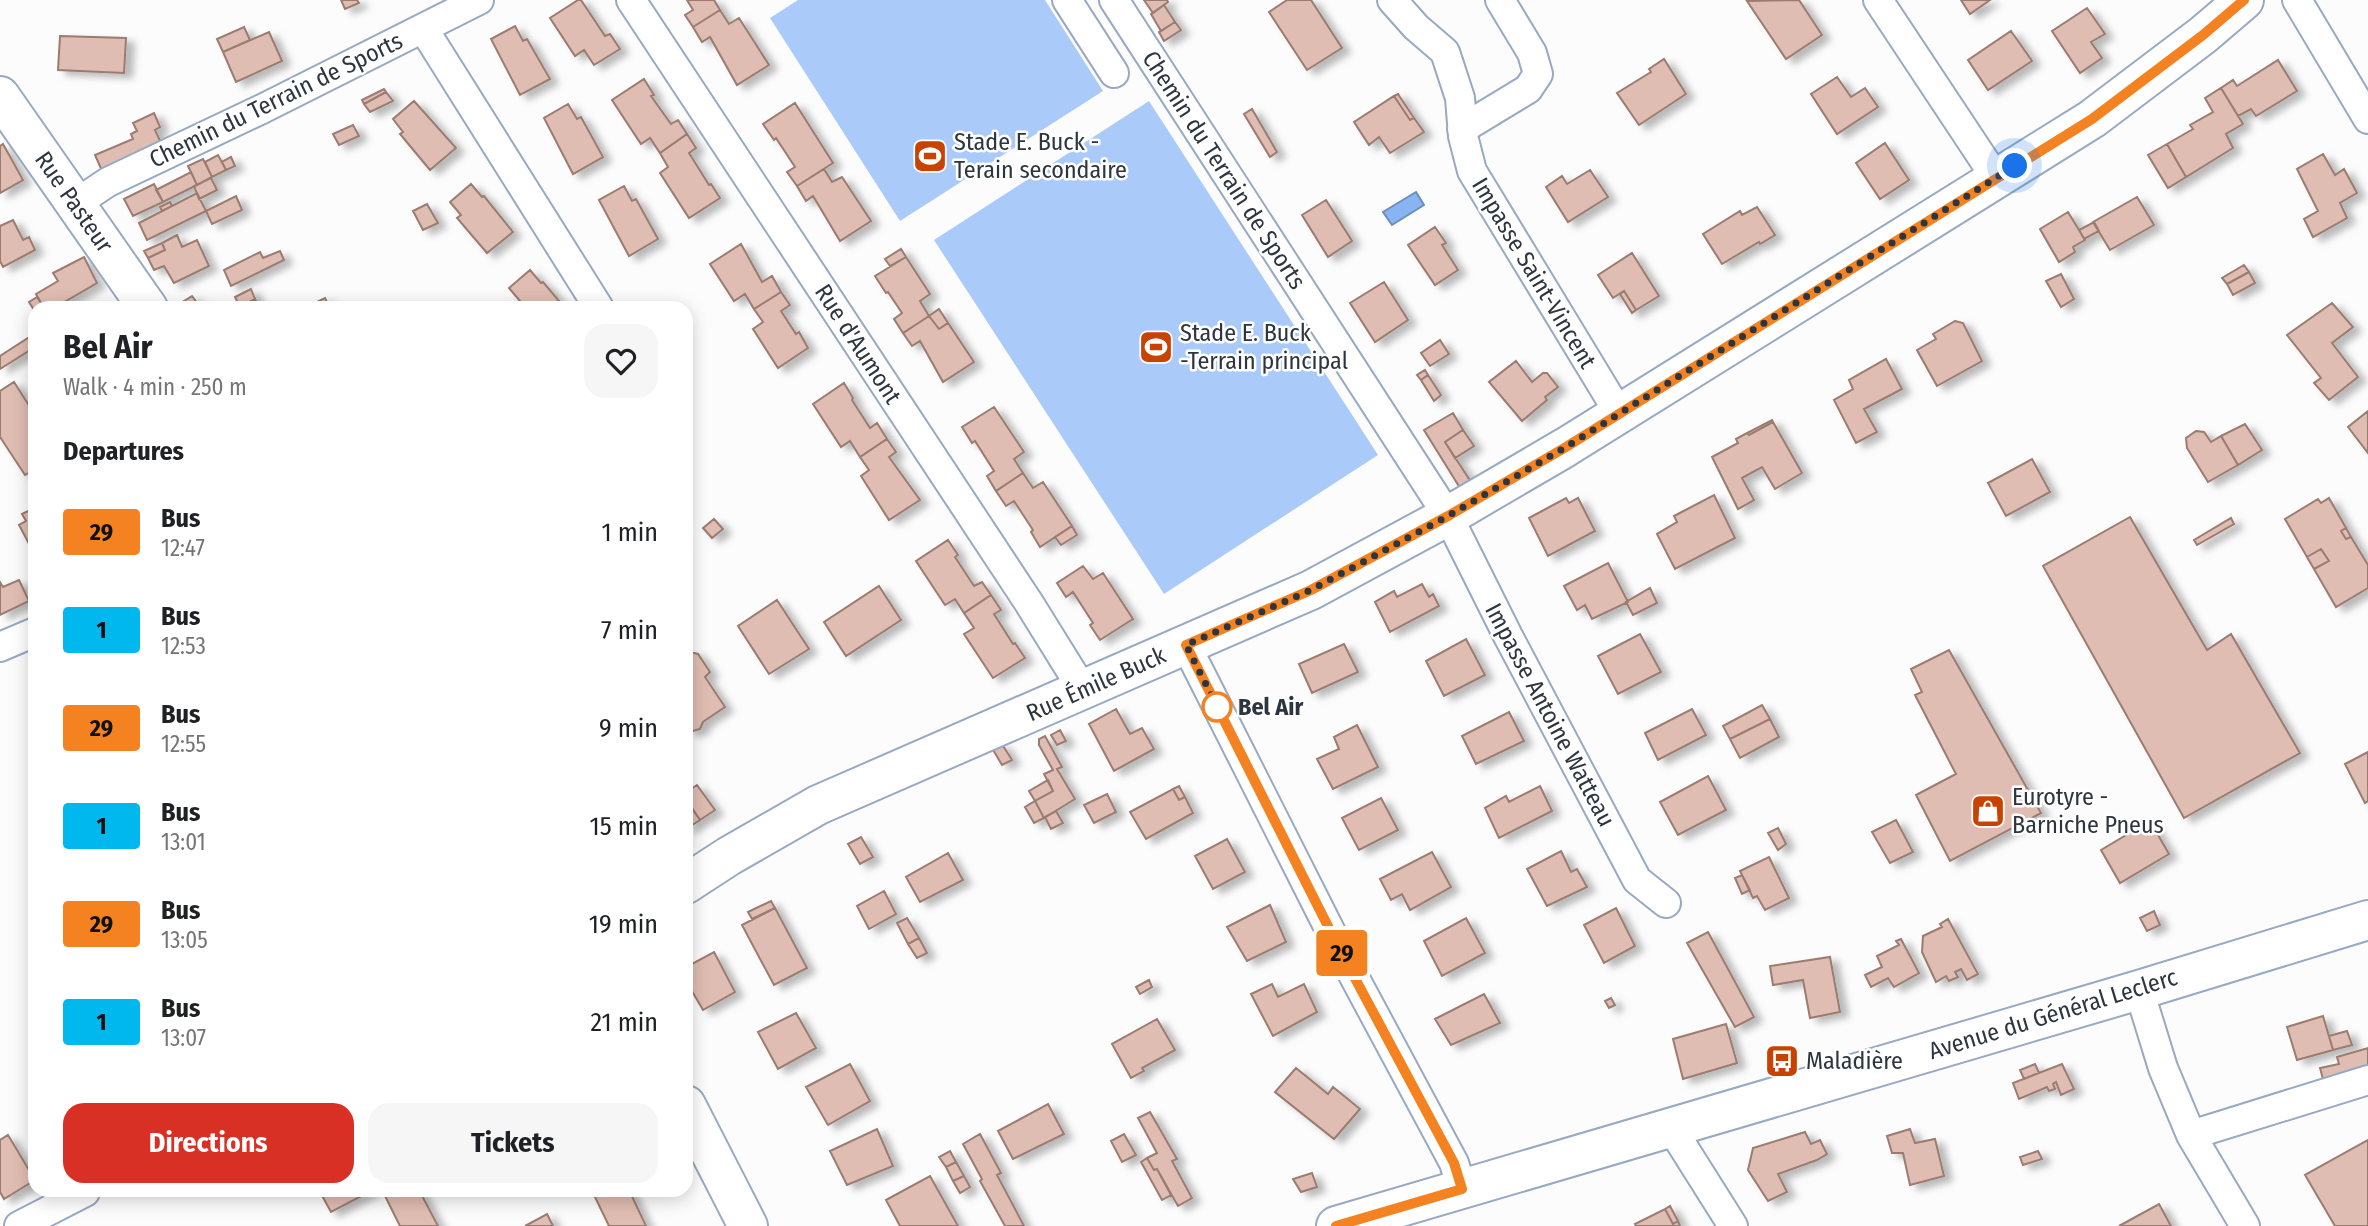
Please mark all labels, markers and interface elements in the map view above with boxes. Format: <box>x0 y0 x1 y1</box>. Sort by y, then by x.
street label: Chemin du Terrain de Sports <box>145 26 407 174</box>
street label: Chemin du Terrain de Sports <box>1137 46 1311 294</box>
place label: Stade E. Buck - Terain secondaire <box>954 128 1127 184</box>
sports icon: Stade E. Buck - Terain secondaire <box>911 137 949 175</box>
street label: Rue Pasteur <box>29 146 119 258</box>
your location <box>1997 148 2032 183</box>
street label: Impasse Saint-Vincent <box>1466 173 1602 373</box>
street label: Rue d'Aumont <box>809 279 907 409</box>
place label: Stade E. Buck -Terrain principal <box>1180 319 1348 375</box>
button: heart <box>584 324 658 398</box>
text: Bel Air <box>63 327 153 367</box>
sports icon: Stade E. Buck -Terrain principal <box>1137 328 1175 366</box>
text: Walk · 4 min · 250 m <box>63 373 247 401</box>
text: Departures <box>63 436 184 467</box>
text: Bus <box>161 503 200 534</box>
text: 1 min <box>602 517 658 548</box>
text: 29 <box>90 518 113 546</box>
text: 12:47 <box>161 534 205 562</box>
street label: Impasse Antoine Watteau <box>1479 599 1621 831</box>
text: Bus <box>161 601 200 632</box>
text: 7 min <box>601 615 658 646</box>
text: 1 <box>96 616 107 644</box>
text: 12:53 <box>161 632 206 660</box>
street label: Rue Émile Buck <box>1022 640 1171 727</box>
marker: Bel Air <box>1202 692 1232 722</box>
place label: Bel Air <box>1238 693 1303 721</box>
text: Bus <box>161 699 200 730</box>
text: 9 min <box>599 713 658 744</box>
text: 29 <box>90 714 113 742</box>
text: 12:55 <box>161 730 206 758</box>
place label: Eurotyre - Barniche Pneus <box>2012 783 2164 839</box>
shop icon: Eurotyre - Barniche Pneus <box>1969 792 2007 830</box>
text: Bus <box>161 797 200 828</box>
text: 15 min <box>590 811 658 842</box>
text: 1 <box>96 812 107 840</box>
text: 13:01 <box>161 828 206 856</box>
text: Bus <box>161 895 200 926</box>
text: 19 min <box>589 909 658 940</box>
text: 29 <box>90 910 113 938</box>
text: 13:05 <box>161 926 208 954</box>
line badge: 29 <box>1310 930 1374 976</box>
text: 29 <box>1330 939 1354 967</box>
street label: Avenue du Général Leclerc <box>1925 963 2181 1065</box>
text: Bus <box>161 993 200 1024</box>
text: 21 min <box>591 1007 658 1038</box>
text: 1 <box>96 1008 107 1036</box>
text: 13:07 <box>161 1024 206 1052</box>
bus stop icon: Maladière <box>1763 1042 1801 1080</box>
place label: Maladière <box>1806 1047 1903 1075</box>
button: Directions <box>63 1103 354 1183</box>
button: Tickets <box>368 1103 658 1183</box>

